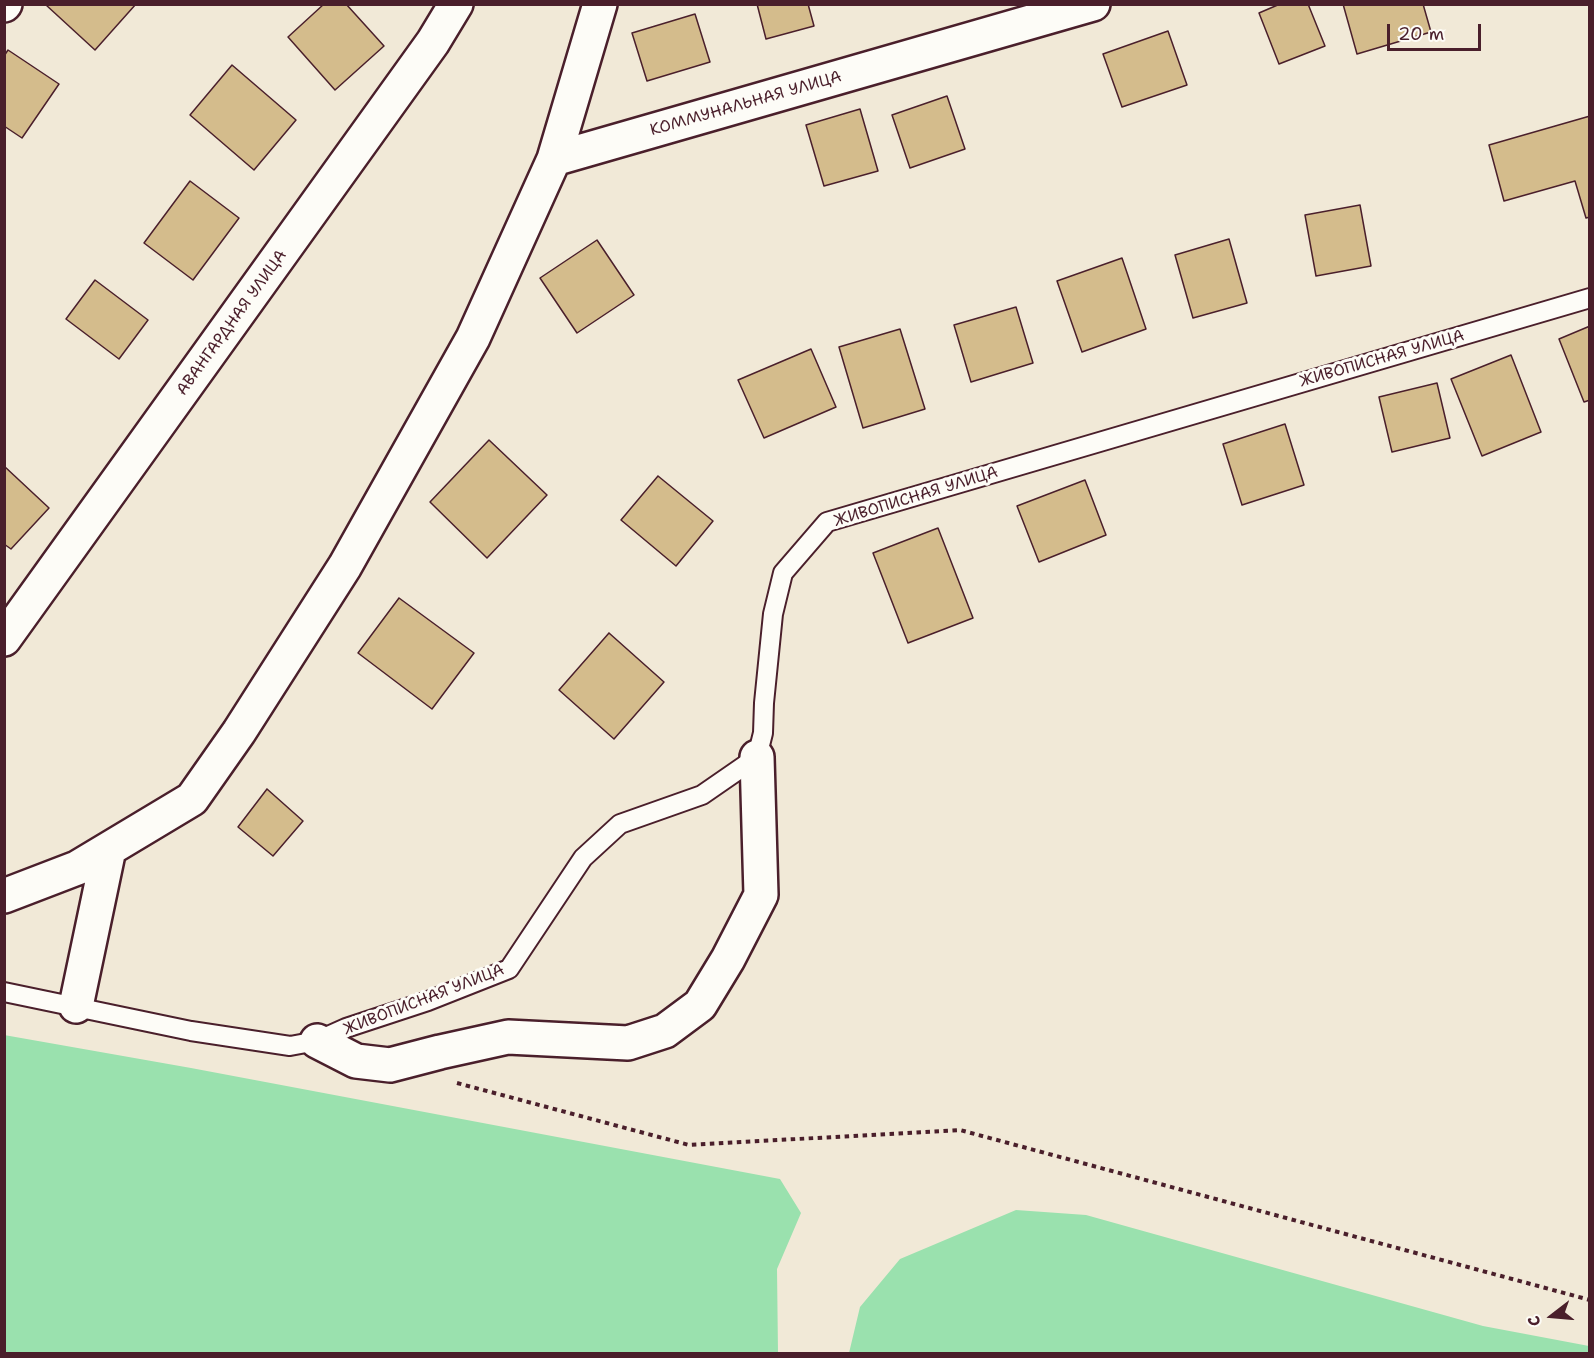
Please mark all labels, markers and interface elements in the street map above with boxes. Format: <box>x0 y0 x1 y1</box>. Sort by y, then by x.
scale bar <box>1390 12 1484 50</box>
text: 20 m <box>1398 22 1444 46</box>
street label: КОММУНАЛЬНАЯ УЛИЦА <box>648 67 844 141</box>
street label: АВАНГАРДНАЯ УЛИЦА <box>173 247 291 399</box>
street label: ЖИВОПИСНАЯ УЛИЦА <box>1297 326 1467 392</box>
street label: ЖИВОПИСНАЯ УЛИЦА <box>832 463 1000 531</box>
street label: ЖИВОПИСНАЯ УЛИЦА <box>341 960 507 1040</box>
north arrow <box>1522 1286 1582 1346</box>
text: С <box>1523 1313 1546 1329</box>

